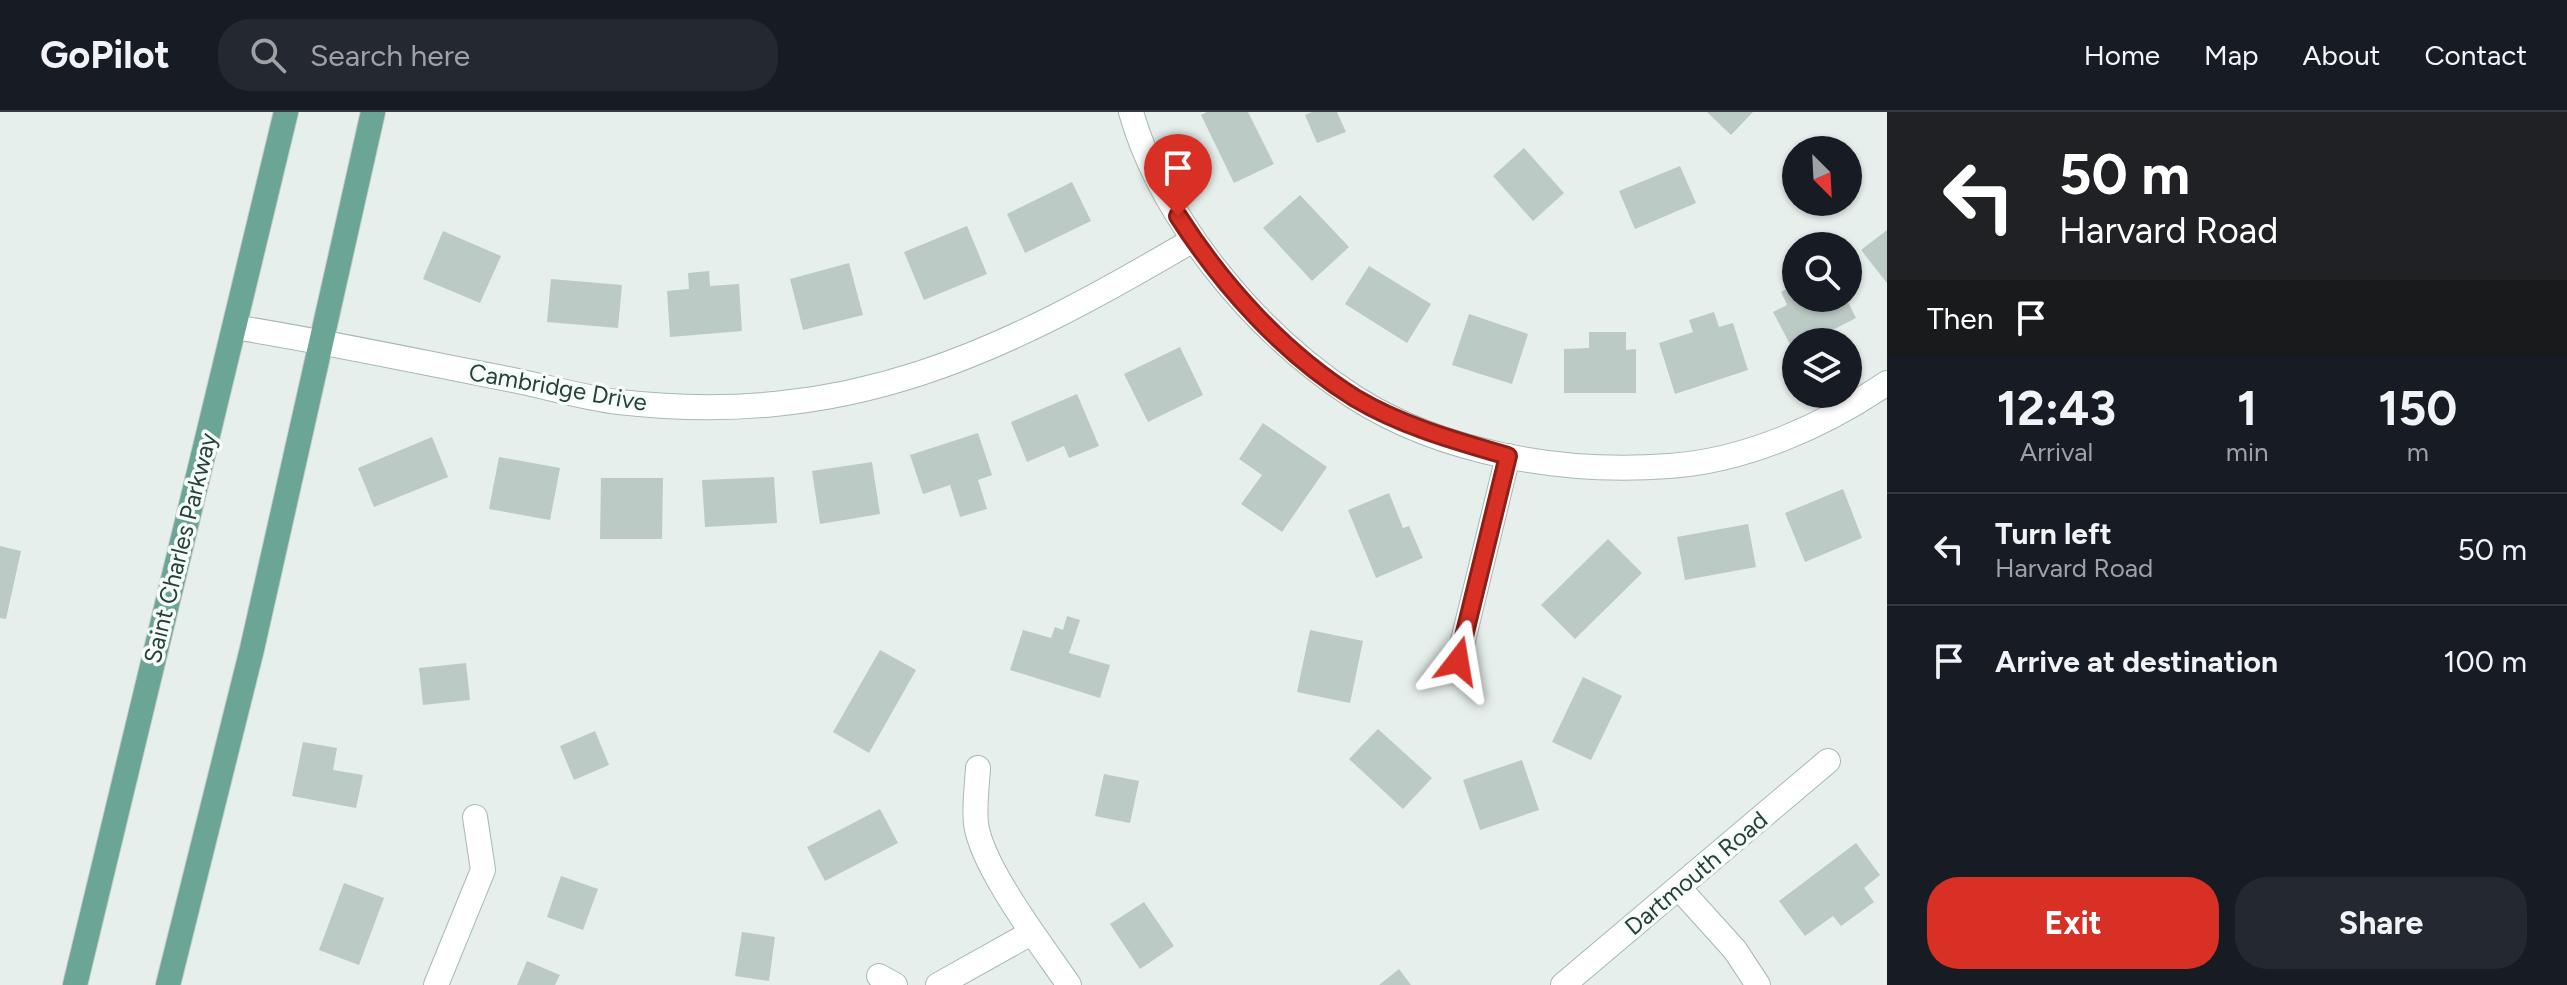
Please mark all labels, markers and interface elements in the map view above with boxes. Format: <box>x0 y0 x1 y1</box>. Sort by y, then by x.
search box <box>218 19 778 91</box>
text: GoPilot <box>40 32 170 78</box>
icon: search <box>246 33 290 77</box>
text: Search here <box>310 37 470 74</box>
text: Home <box>2084 38 2160 72</box>
text: Map <box>2204 38 2259 72</box>
text: About <box>2303 38 2380 72</box>
text: Contact <box>2424 38 2527 72</box>
pin <box>1144 134 1212 216</box>
north arrow <box>1782 136 1862 216</box>
map controls <box>1782 136 1862 408</box>
text: 50 m <box>2059 141 2190 208</box>
icon: left <box>1927 144 2031 248</box>
icon: arrive <box>1156 146 1200 190</box>
text: Harvard Road <box>2059 209 2278 252</box>
button: search <box>1782 232 1862 312</box>
icon: arrive <box>2009 296 2053 340</box>
text: Then <box>1927 300 1993 337</box>
button: layers <box>1782 328 1862 408</box>
street label: Cambridge Drive <box>467 357 649 417</box>
text: 12:43 <box>1997 379 2116 437</box>
text: 1 <box>2237 379 2257 437</box>
text: 150 <box>2378 379 2457 437</box>
street label: Saint Charles Parkway <box>137 429 223 666</box>
text: Arrival <box>2020 436 2093 468</box>
text: min <box>2226 436 2269 468</box>
text: m <box>2407 436 2429 468</box>
text: Turn left <box>1995 515 2112 552</box>
icon: left <box>1927 527 1971 571</box>
text: 50 m <box>2458 531 2527 568</box>
text: Harvard Road <box>1995 552 2153 584</box>
position arrow <box>1416 619 1500 703</box>
icon: arrive <box>1927 639 1971 683</box>
text: Arrive at destination <box>1995 643 2278 680</box>
text: 100 m <box>2443 643 2527 680</box>
street label: Dartmouth Road <box>1619 805 1773 941</box>
button: Exit <box>1927 877 2219 969</box>
button: Share <box>2235 877 2527 969</box>

